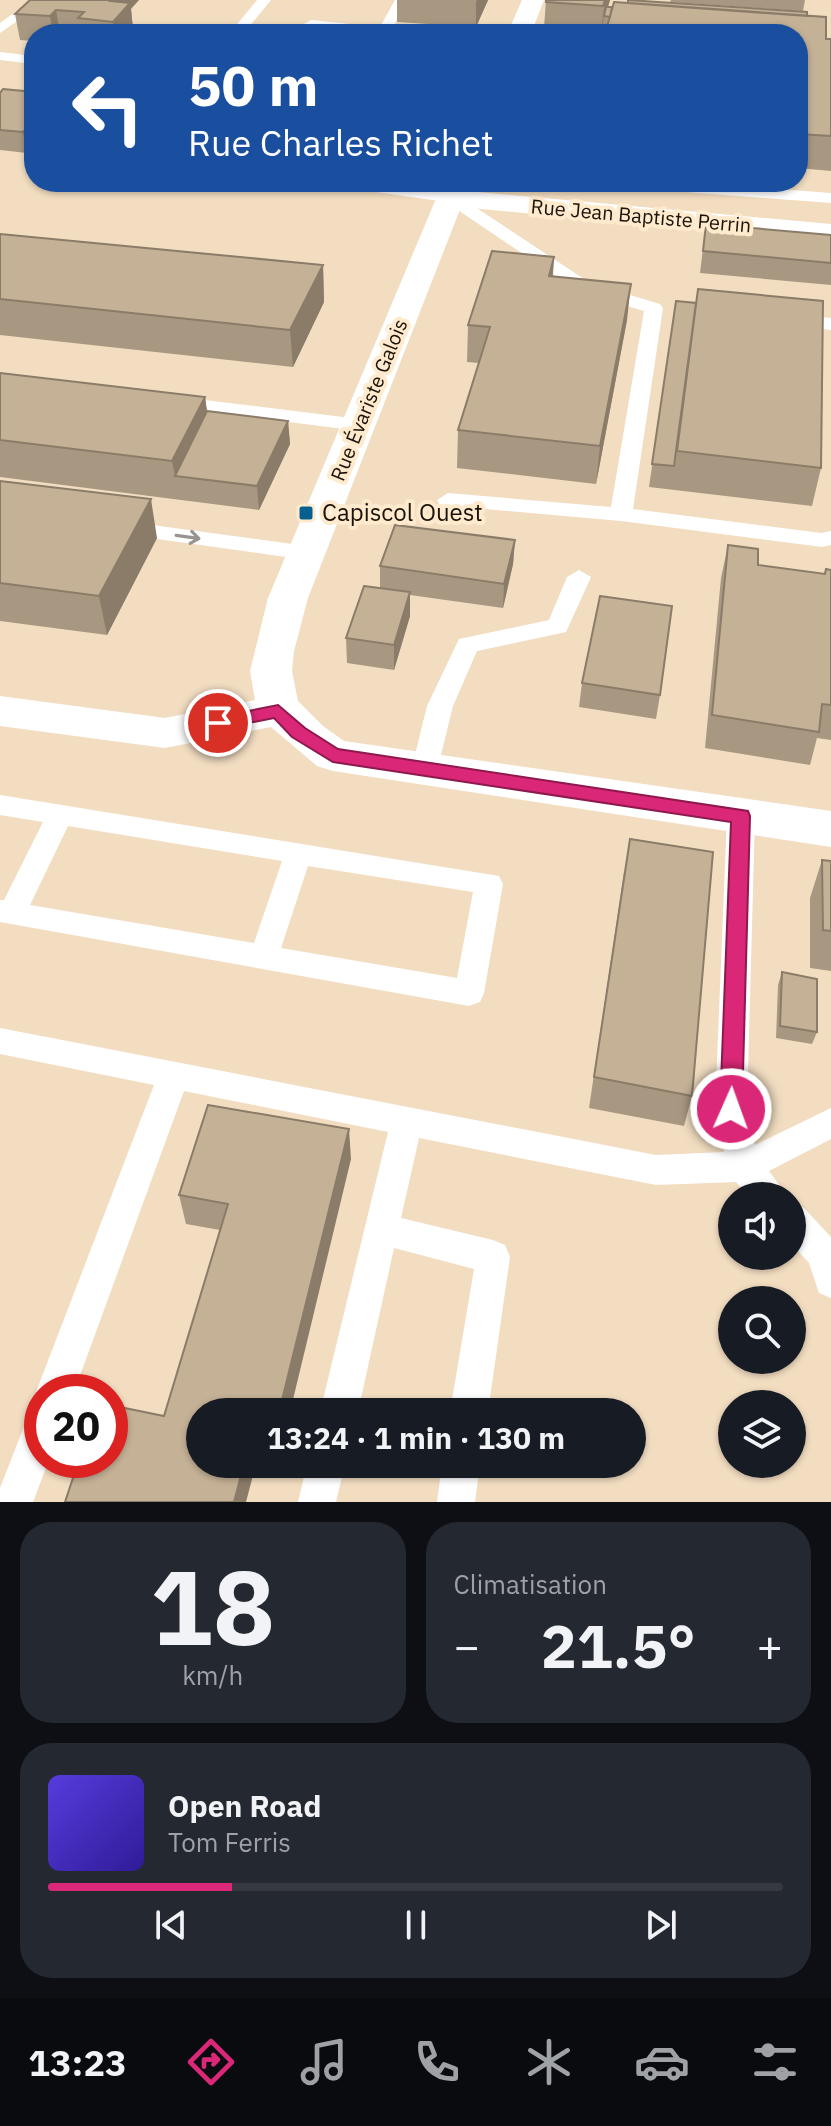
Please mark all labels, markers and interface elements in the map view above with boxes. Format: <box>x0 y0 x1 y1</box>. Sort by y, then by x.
text: 50 m <box>188 49 318 121</box>
icon: left <box>56 56 160 160</box>
text: Rue Charles Richet <box>188 119 494 166</box>
street label: Rue Jean Baptiste Perrin <box>530 192 752 239</box>
street label: Rue Évariste Galois <box>324 315 413 485</box>
place label: Capiscol Ouest <box>322 496 483 528</box>
marker: Capiscol Ouest <box>297 504 315 522</box>
one-way arrow <box>175 530 200 545</box>
pin <box>184 689 252 757</box>
icon: arrive <box>196 701 240 745</box>
position arrow <box>689 1067 773 1151</box>
map controls <box>718 1182 806 1478</box>
button: sound <box>718 1182 806 1270</box>
button: search <box>718 1286 806 1374</box>
speed limit sign: 20 <box>24 1374 128 1478</box>
button: layers <box>718 1390 806 1478</box>
text: 13:24 · 1 min · 130 m <box>267 1418 565 1457</box>
text: 18 <box>150 1538 275 1674</box>
text: Climatisation <box>454 1567 607 1601</box>
text: 21.5° <box>541 1606 696 1685</box>
text: − <box>454 1617 480 1674</box>
text: + <box>757 1617 783 1674</box>
text: km/h <box>182 1658 243 1692</box>
text: Open Road <box>168 1786 321 1825</box>
text: Tom Ferris <box>168 1825 291 1859</box>
icon: previous <box>149 1903 193 1947</box>
icon: pause <box>394 1903 438 1947</box>
icon: next <box>639 1903 683 1947</box>
icon: directions <box>183 2034 239 2090</box>
icon: music <box>296 2034 352 2090</box>
icon: phone <box>409 2034 465 2090</box>
icon: climate <box>521 2034 577 2090</box>
icon: car <box>634 2034 690 2090</box>
icon: filters <box>747 2034 803 2090</box>
text: 13:23 <box>28 2039 127 2086</box>

